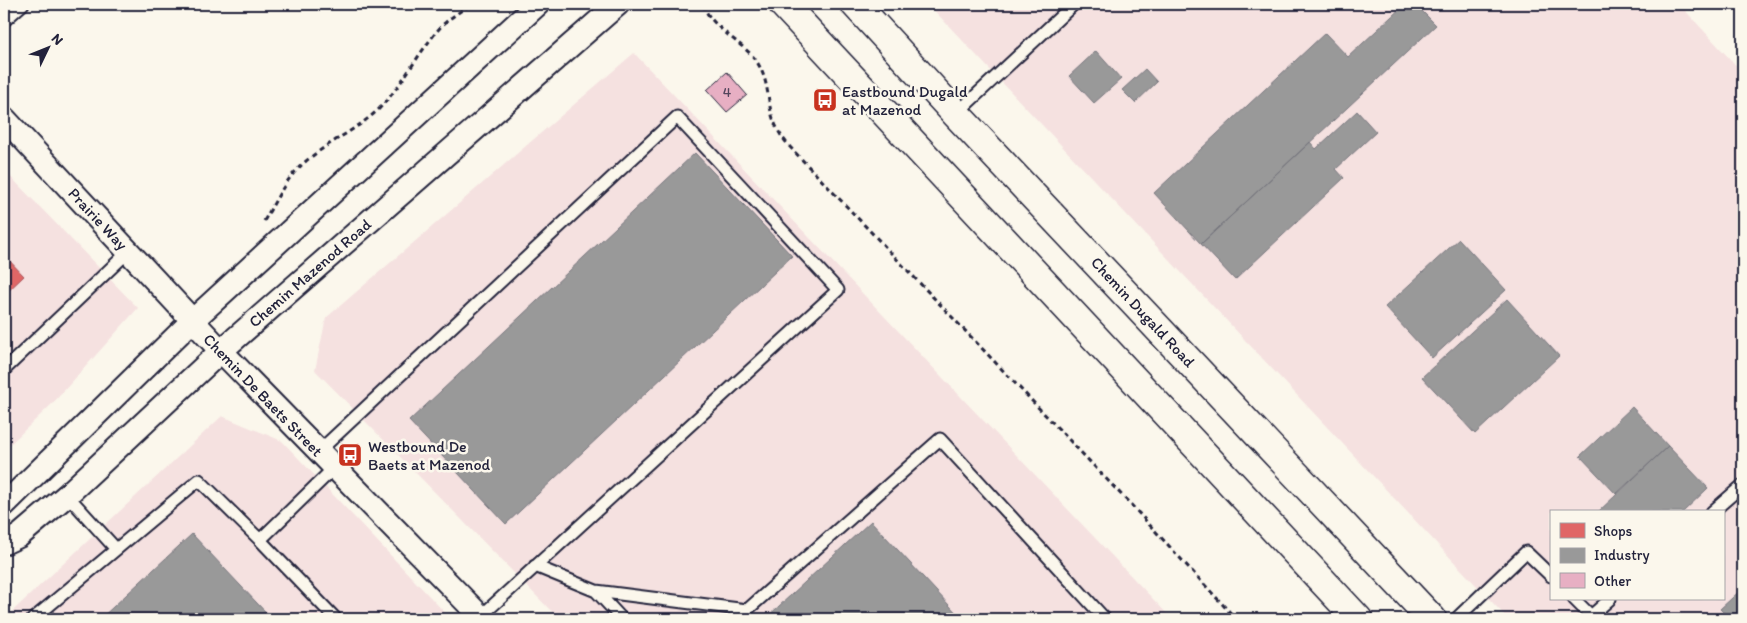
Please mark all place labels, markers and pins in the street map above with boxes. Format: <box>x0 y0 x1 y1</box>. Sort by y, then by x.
place label: Eastbound Dugald at Mazenod <box>842 82 968 119</box>
bus stop icon: Eastbound Dugald at Mazenod <box>812 87 838 113</box>
place label: Westbound De Baets at Mazenod <box>368 437 491 474</box>
bus stop icon: Westbound De Baets at Mazenod <box>337 442 363 468</box>

